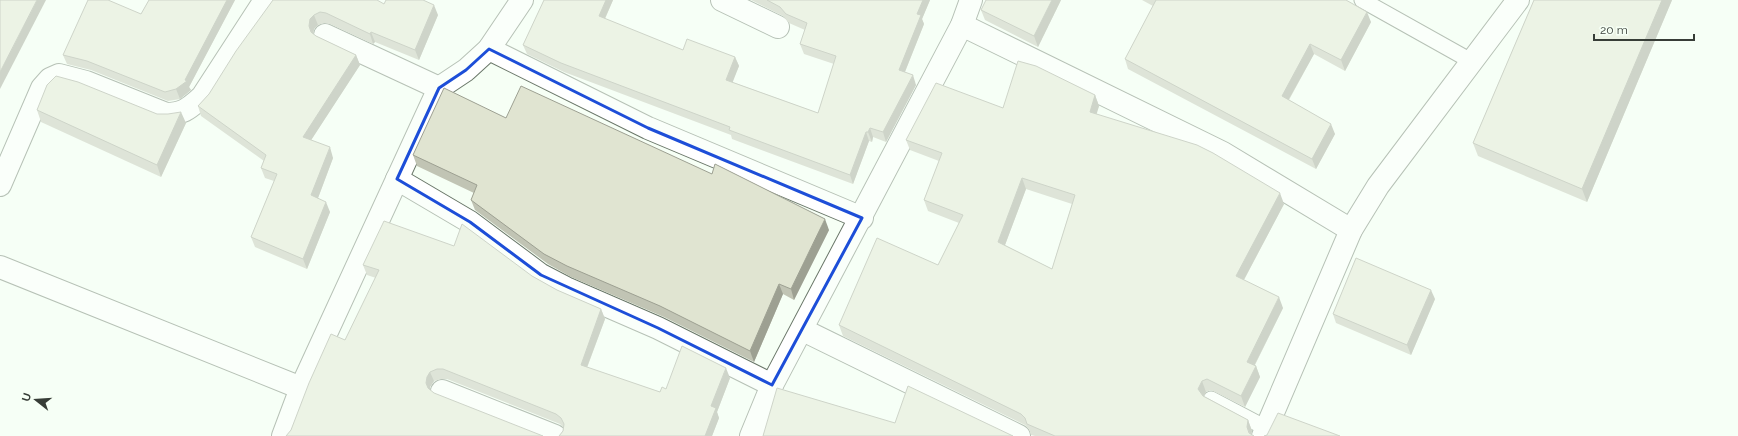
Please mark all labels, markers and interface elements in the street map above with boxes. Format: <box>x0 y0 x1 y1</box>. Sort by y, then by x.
scale bar <box>1594 16 1694 42</box>
text: 20 m <box>1600 23 1628 37</box>
north arrow <box>16 380 56 420</box>
text: U <box>19 391 34 403</box>

